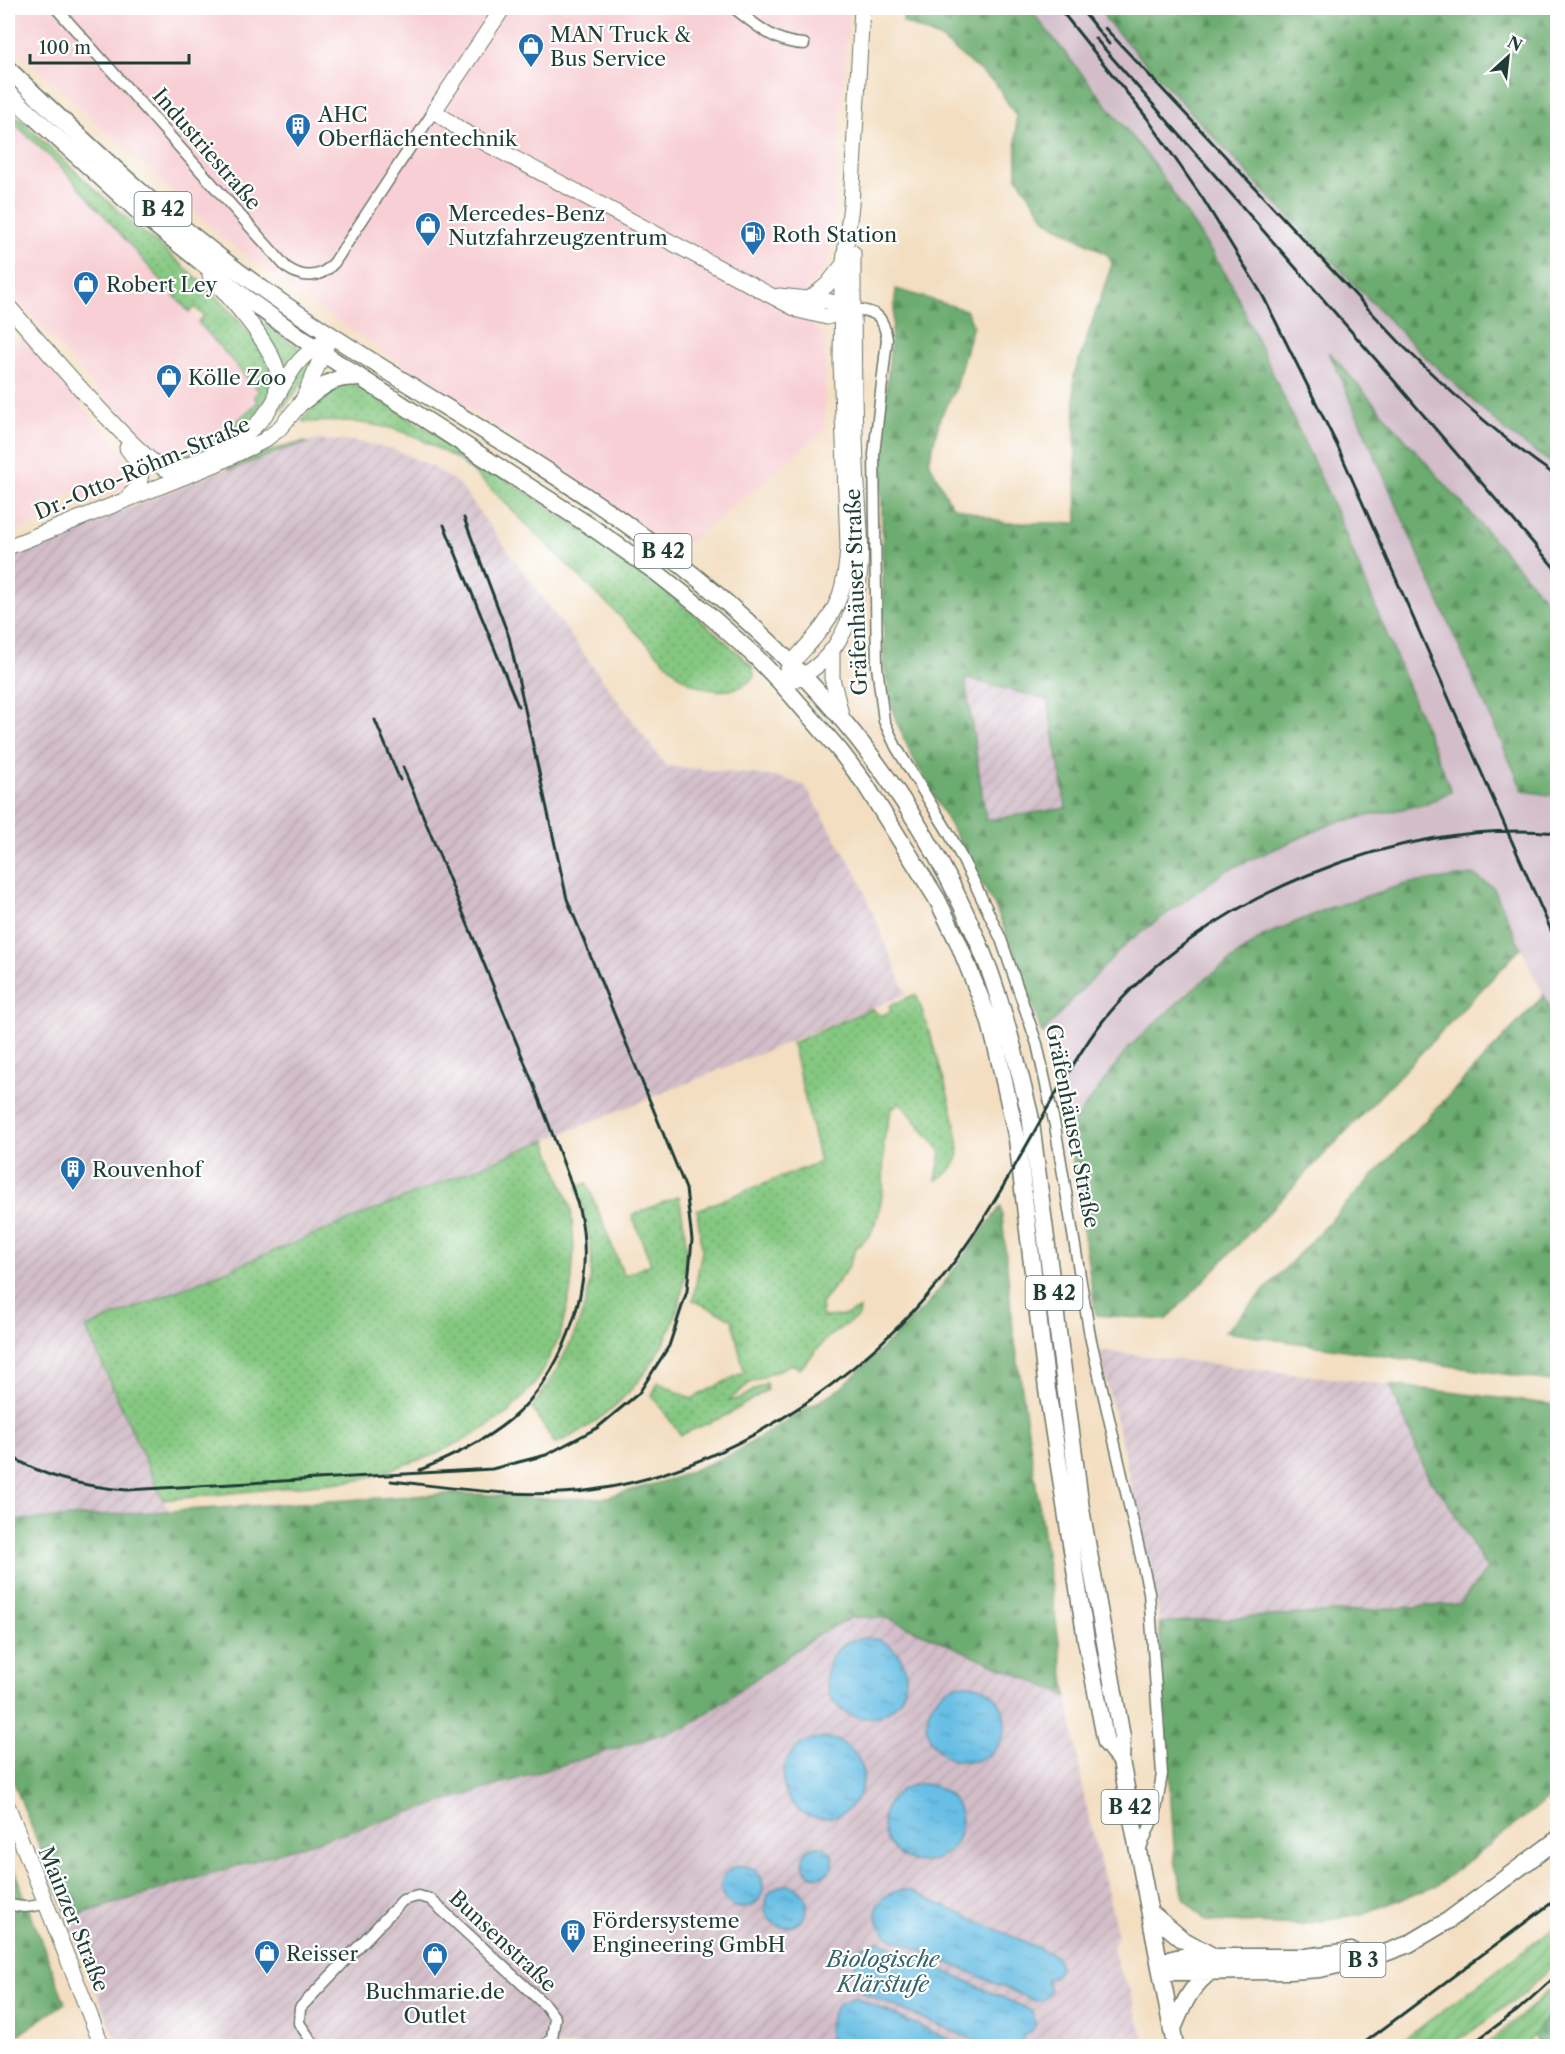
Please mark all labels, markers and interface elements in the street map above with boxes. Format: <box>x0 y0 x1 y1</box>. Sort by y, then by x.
place label: MAN Truck & Bus Service <box>550 22 691 71</box>
scale bar <box>30 27 189 65</box>
north arrow <box>1478 27 1538 87</box>
shop icon: MAN Truck & Bus Service <box>516 31 546 69</box>
text: N <box>1504 32 1526 56</box>
text: 100 m <box>39 37 91 59</box>
street label: Industriestraße <box>147 83 267 215</box>
place label: AHC Oberflächentechnik <box>317 102 518 151</box>
building icon: AHC Oberflächentechnik <box>283 111 313 149</box>
road number: B 42 <box>134 192 192 226</box>
place label: Mercedes-Benz Nutzfahrzeugzentrum <box>448 201 668 250</box>
shop icon: Mercedes-Benz Nutzfahrzeugzentrum <box>413 210 443 248</box>
fuel station icon: Roth Station <box>738 219 768 257</box>
place label: Roth Station <box>772 222 897 247</box>
shop icon: Robert Ley <box>71 269 101 307</box>
place label: Robert Ley <box>106 272 217 297</box>
shop icon: Kölle Zoo <box>154 362 184 400</box>
place label: Kölle Zoo <box>188 365 286 390</box>
street label: Dr.-Otto-Röhm-Straße <box>30 411 254 525</box>
street label: Gräfenhäuser Straße <box>840 488 872 696</box>
road number: B 42 <box>634 534 692 568</box>
street label: Gräfenhäuser Straße <box>1041 1022 1105 1230</box>
building icon: Rouvenhof <box>58 1154 88 1192</box>
place label: Rouvenhof <box>92 1157 204 1182</box>
road number: B 42 <box>1026 1276 1082 1310</box>
road number: B 42 <box>1102 1790 1158 1824</box>
street label: Mainzer Straße <box>33 1843 115 1995</box>
street label: Bunsenstraße <box>444 1885 562 1997</box>
place label: Fördersysteme Engineering GmbH <box>592 1908 785 1957</box>
building icon: Fördersysteme Engineering GmbH <box>558 1917 588 1955</box>
shop icon: Reisser <box>252 1938 282 1976</box>
shop icon: Buchmarie.de Outlet <box>420 1940 450 1978</box>
place label: Reisser <box>286 1941 358 1966</box>
road number: B 3 <box>1340 1943 1386 1977</box>
water label: Biologische Klärstufe <box>825 1946 941 1998</box>
place label: Buchmarie.de Outlet <box>365 1979 505 2028</box>

